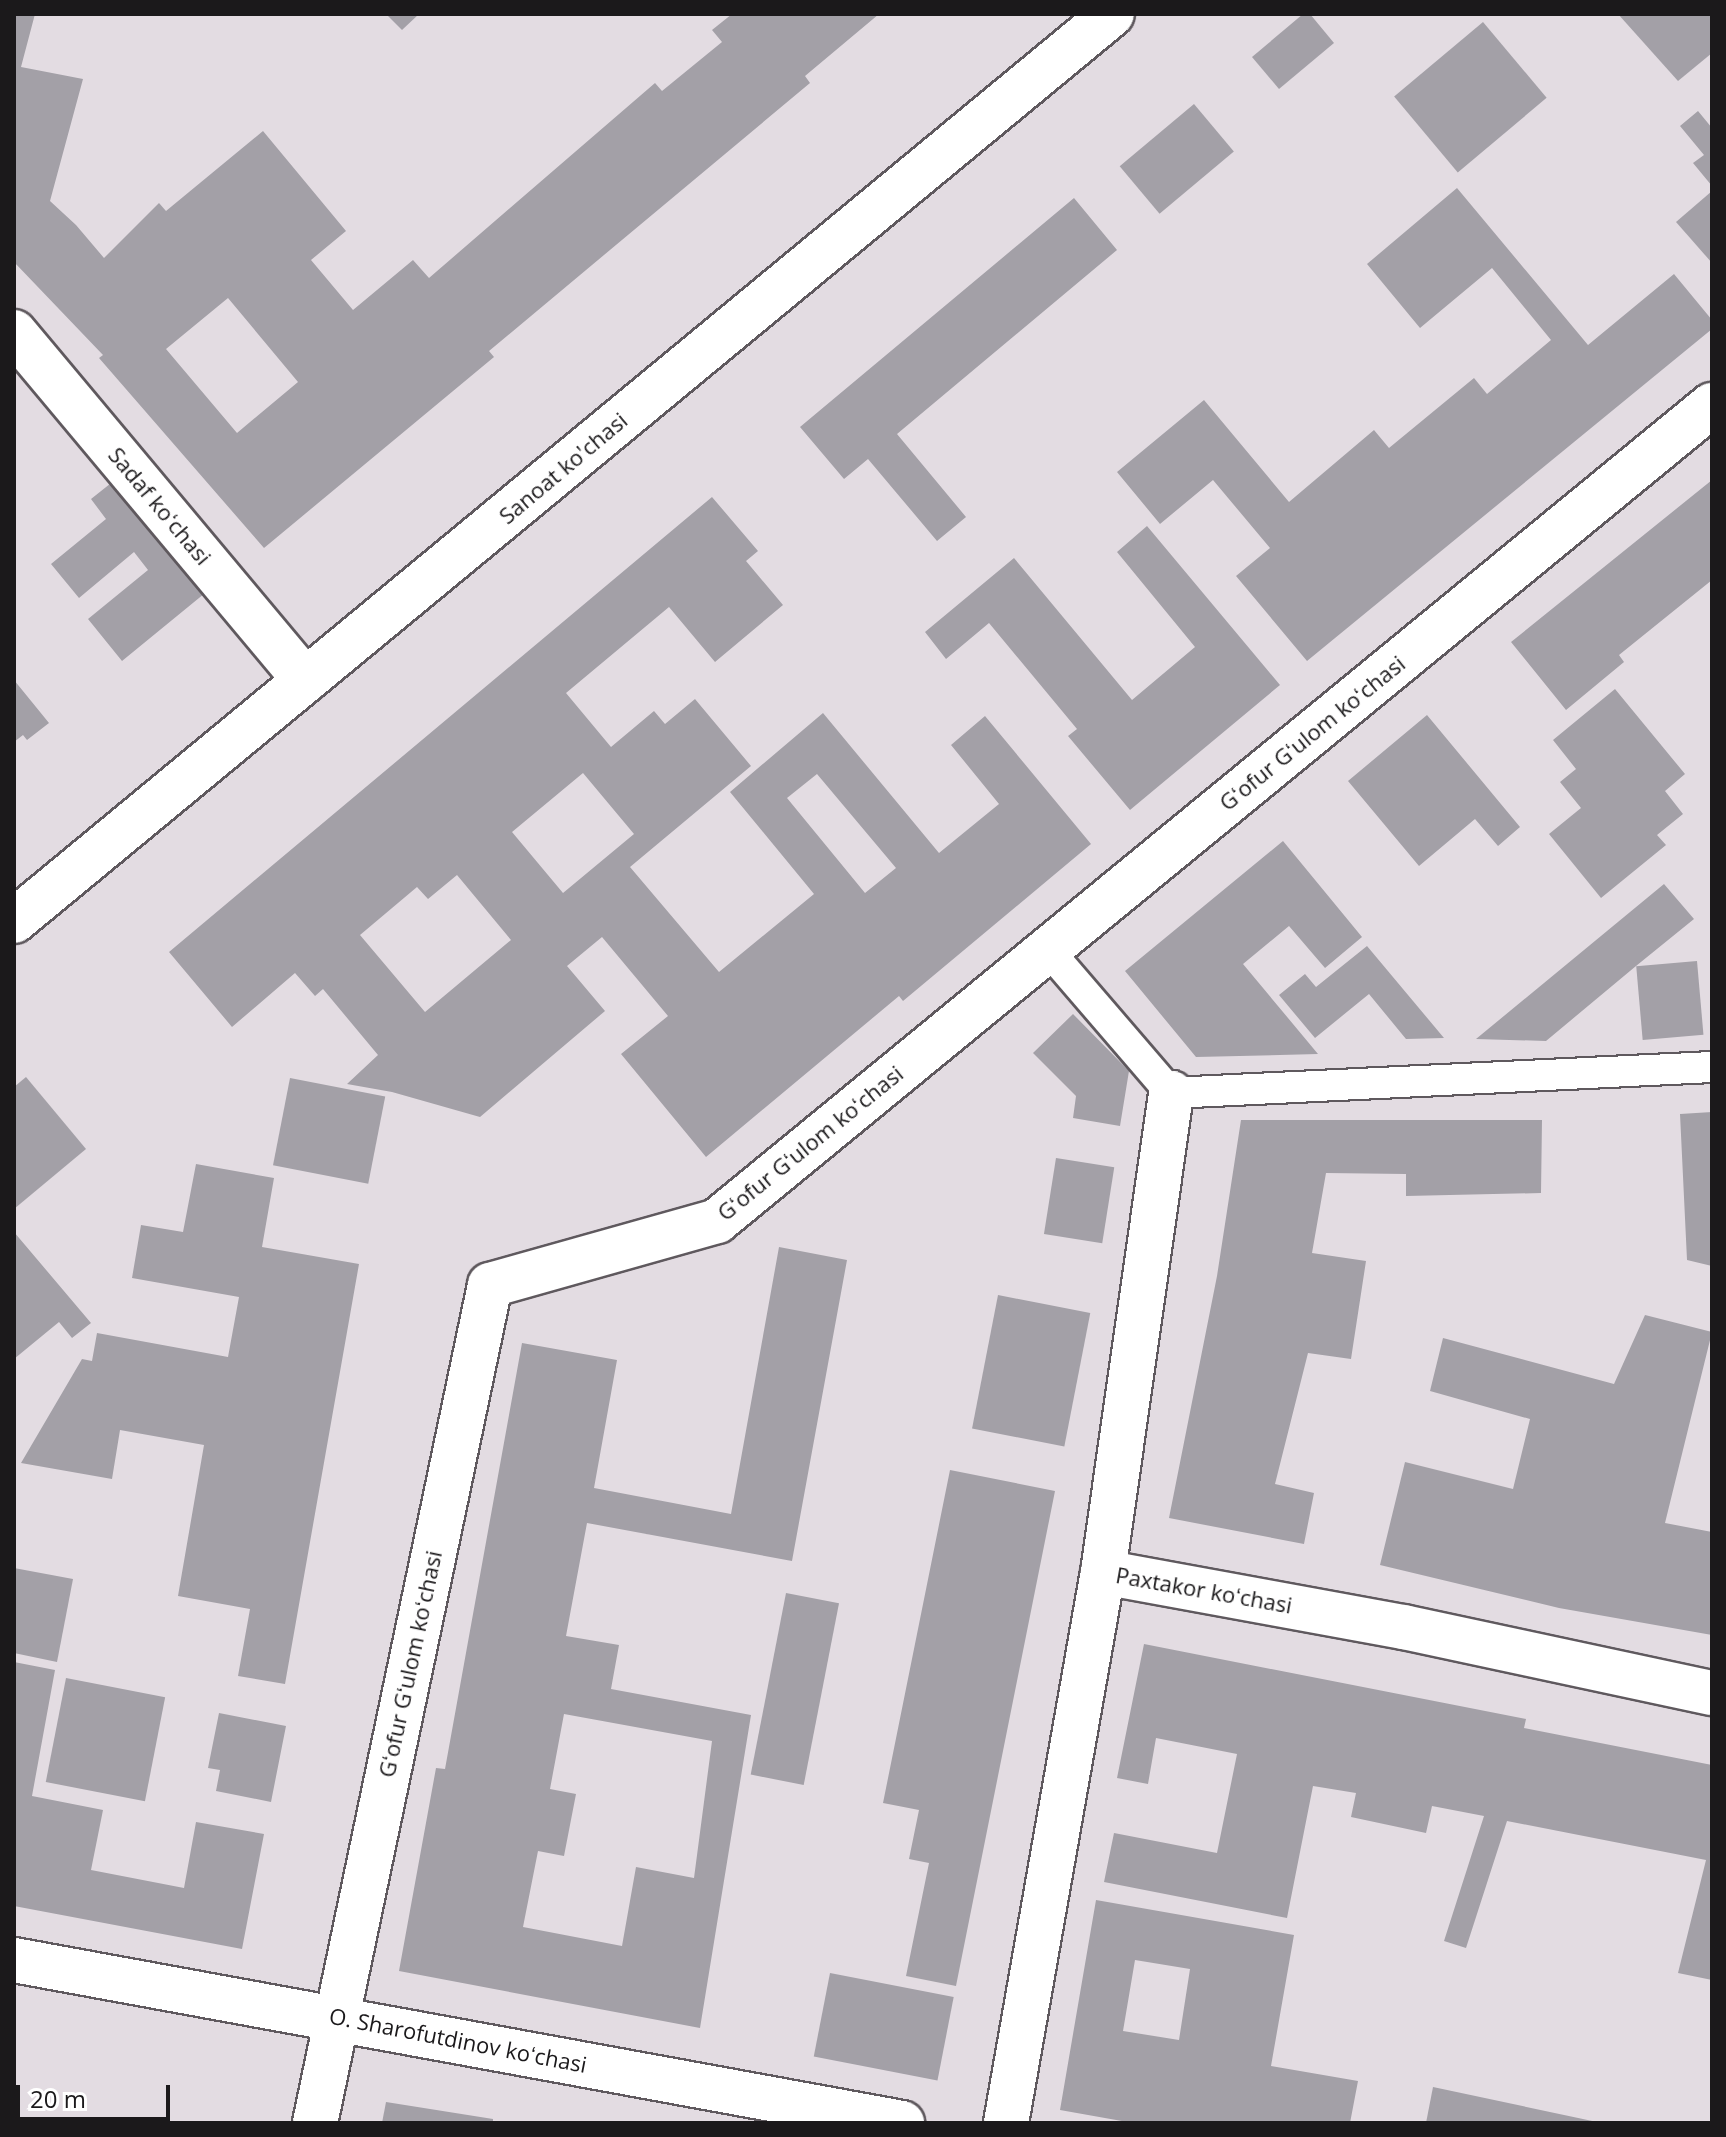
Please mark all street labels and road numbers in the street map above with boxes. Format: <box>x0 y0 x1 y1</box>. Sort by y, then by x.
street label: Sanoat ko'chasi <box>494 407 632 529</box>
street label: Sadaf koʻchasi <box>103 442 217 570</box>
street label: Gʻofur Gʻulom koʻchasi <box>1214 650 1410 816</box>
street label: Gʻofur Gʻulom koʻchasi <box>712 1060 908 1226</box>
street label: Gʻofur Gʻulom koʻchasi <box>373 1548 447 1780</box>
street label: Paxtakor koʻchasi <box>1114 1562 1294 1618</box>
street label: O. Sharofutdinov koʻchasi <box>327 2002 589 2078</box>

